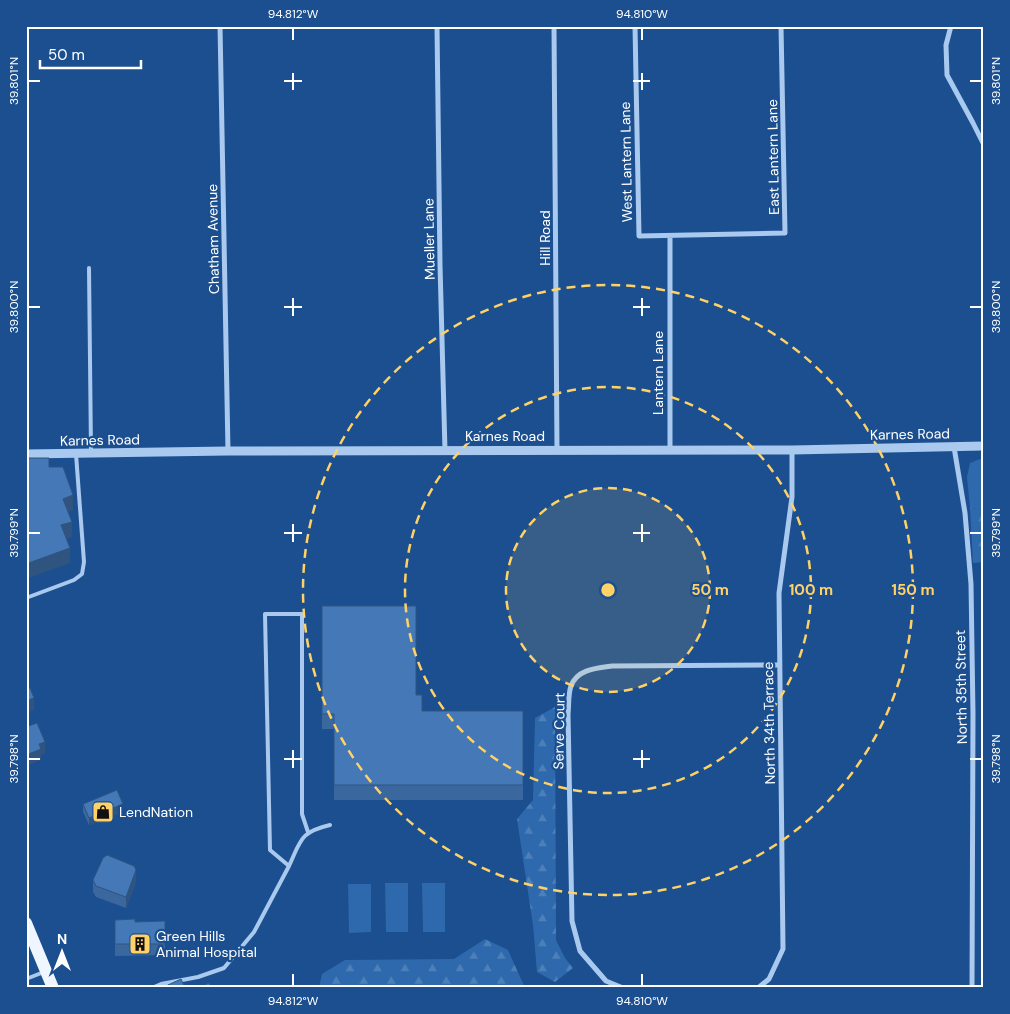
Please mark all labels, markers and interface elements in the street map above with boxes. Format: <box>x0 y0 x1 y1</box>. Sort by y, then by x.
text: 94.812°W <box>268 6 319 22</box>
text: 94.810°W <box>616 6 668 22</box>
scale bar <box>40 38 141 70</box>
text: 50 m <box>48 45 85 65</box>
text: 39.801°N <box>6 57 22 105</box>
text: 39.801°N <box>988 57 1004 105</box>
street label: East Lantern Lane <box>763 99 783 215</box>
street label: West Lantern Lane <box>616 101 636 223</box>
street label: Chatham Avenue <box>203 184 223 294</box>
street label: Mueller Lane <box>419 198 439 280</box>
street label: Hill Road <box>536 210 554 266</box>
text: 39.800°N <box>6 281 22 333</box>
text: 39.800°N <box>988 281 1004 333</box>
street label: Lantern Lane <box>649 331 667 415</box>
street label: Karnes Road <box>870 424 950 444</box>
street label: Karnes Road <box>465 427 545 445</box>
street label: Karnes Road <box>60 430 140 450</box>
text: 39.799°N <box>6 508 22 558</box>
text: 39.799°N <box>988 508 1004 558</box>
text: 50 m <box>691 580 729 600</box>
text: 100 m <box>789 580 833 600</box>
text: 150 m <box>892 580 935 600</box>
centre of rings <box>599 581 617 599</box>
street label: North 35th Street <box>951 630 971 744</box>
street label: North 34th Terrace <box>759 661 779 785</box>
street label: Serve Court <box>549 692 569 770</box>
text: 39.798°N <box>6 734 22 784</box>
text: 39.798°N <box>988 734 1004 784</box>
shop icon: LendNation <box>91 800 115 824</box>
place label: LendNation <box>119 803 193 821</box>
north arrow <box>38 926 88 976</box>
place label: Green Hills Animal Hospital <box>156 927 257 961</box>
text: N <box>57 930 67 948</box>
building icon: Green Hills Animal Hospital <box>128 932 152 956</box>
text: 94.812°W <box>268 993 319 1009</box>
text: 94.810°W <box>616 993 668 1009</box>

